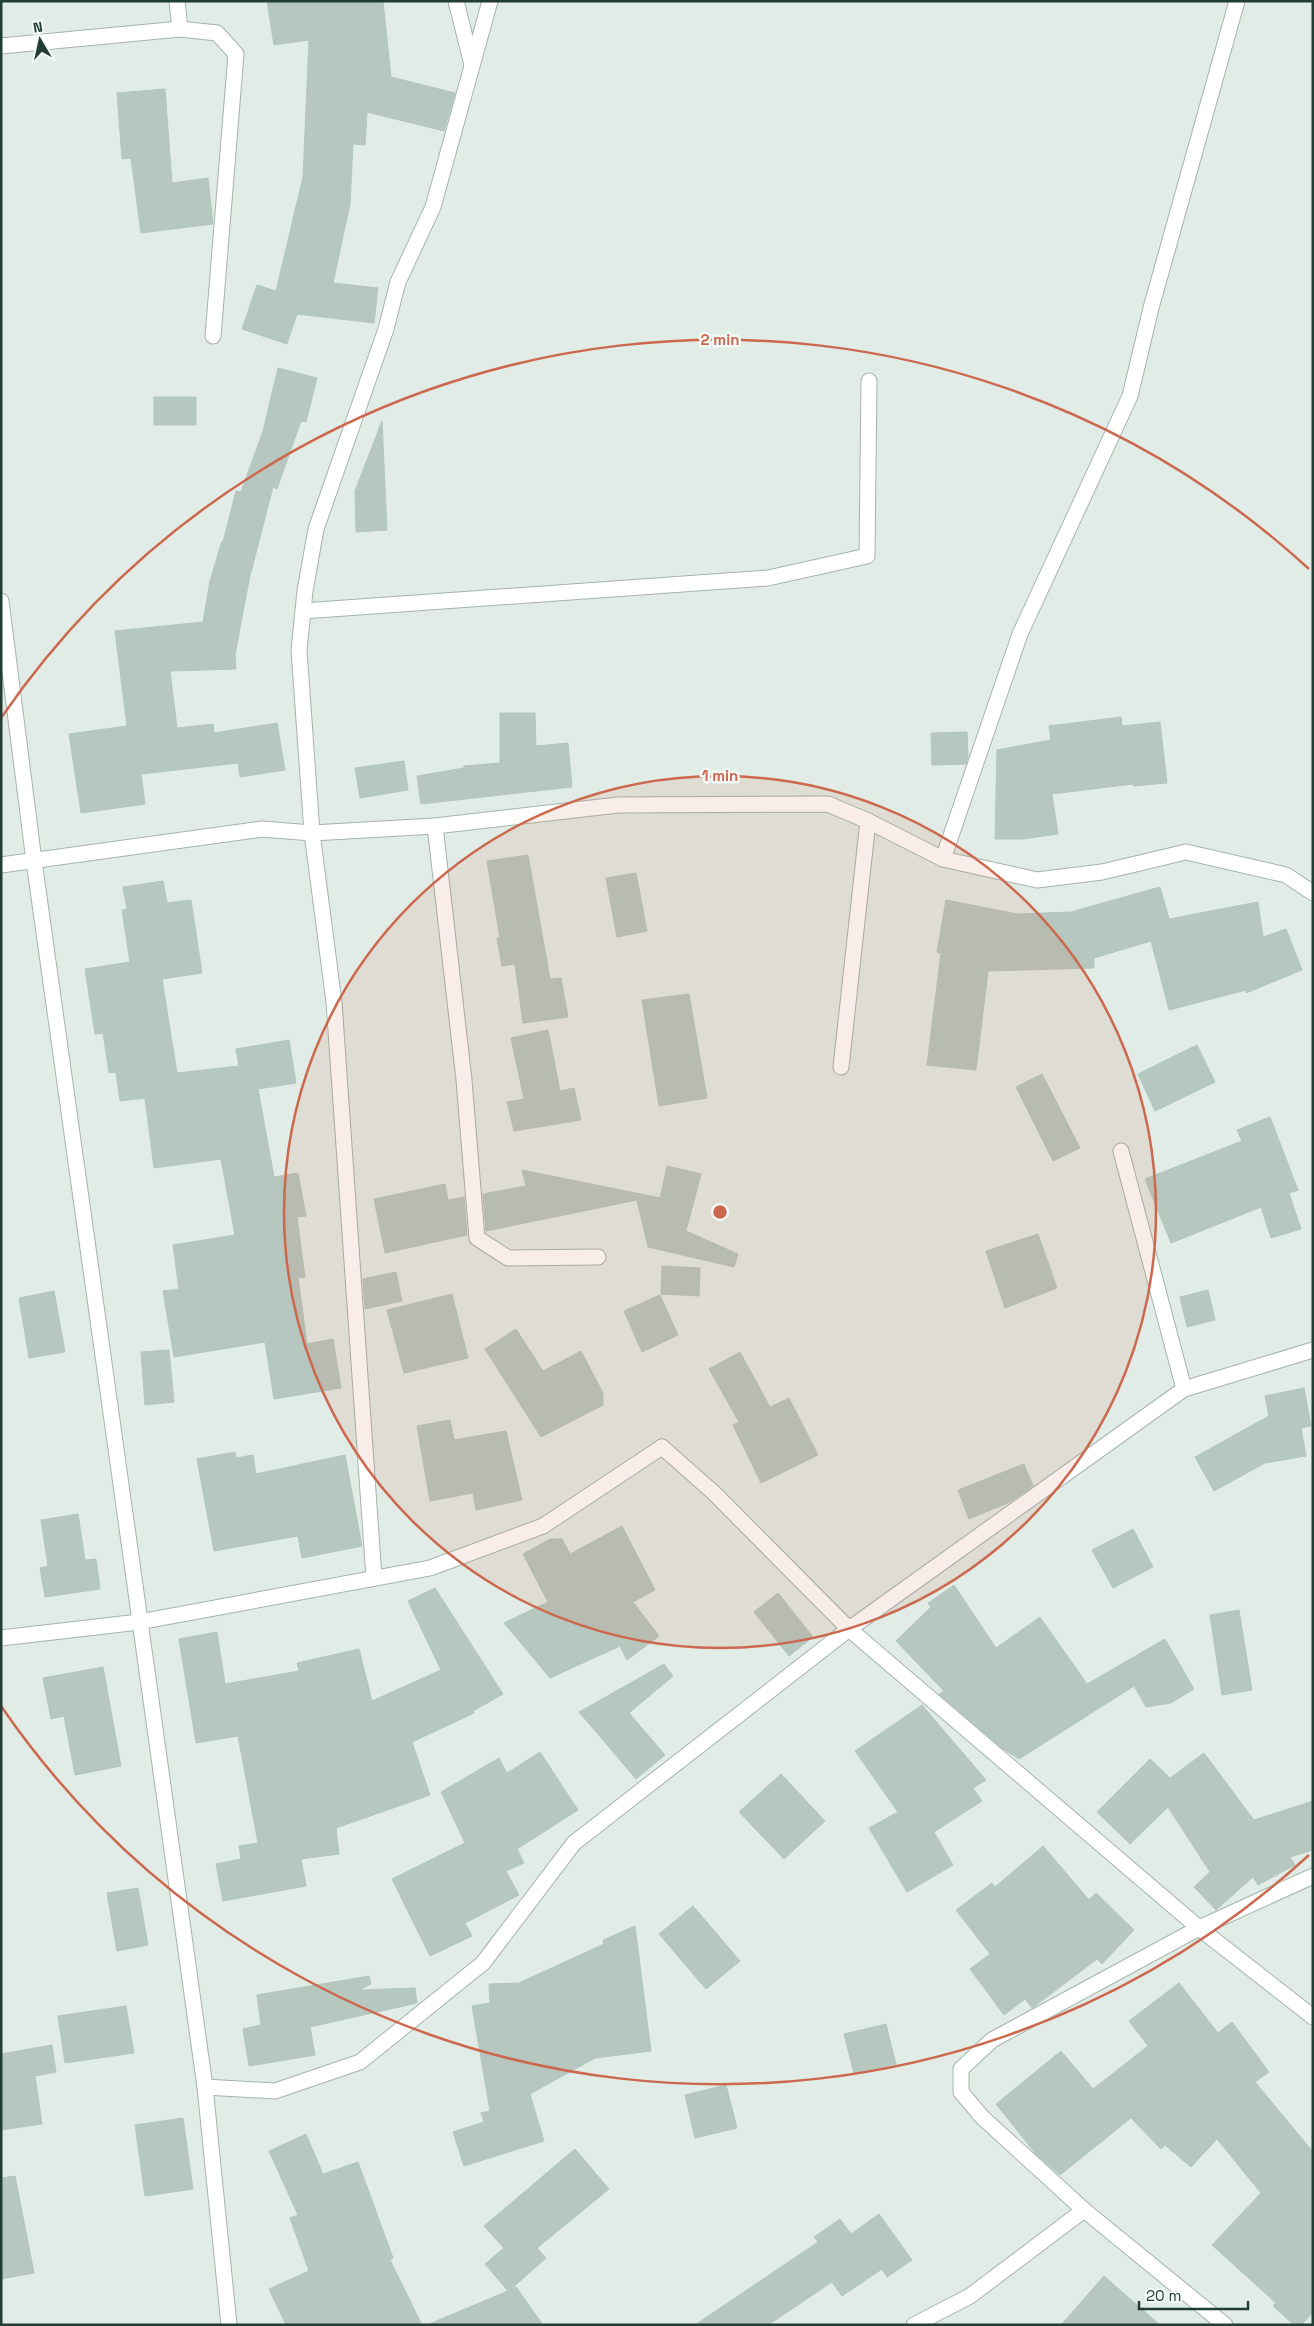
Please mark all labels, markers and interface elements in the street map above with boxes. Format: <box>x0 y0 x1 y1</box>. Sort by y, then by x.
north arrow <box>15 15 65 65</box>
text: N <box>32 18 44 37</box>
text: 2 min <box>701 330 739 349</box>
text: 1 min <box>702 766 738 785</box>
centre of rings <box>711 1203 729 1221</box>
scale bar <box>1139 2278 1248 2310</box>
text: 20 m <box>1146 2286 1181 2305</box>

